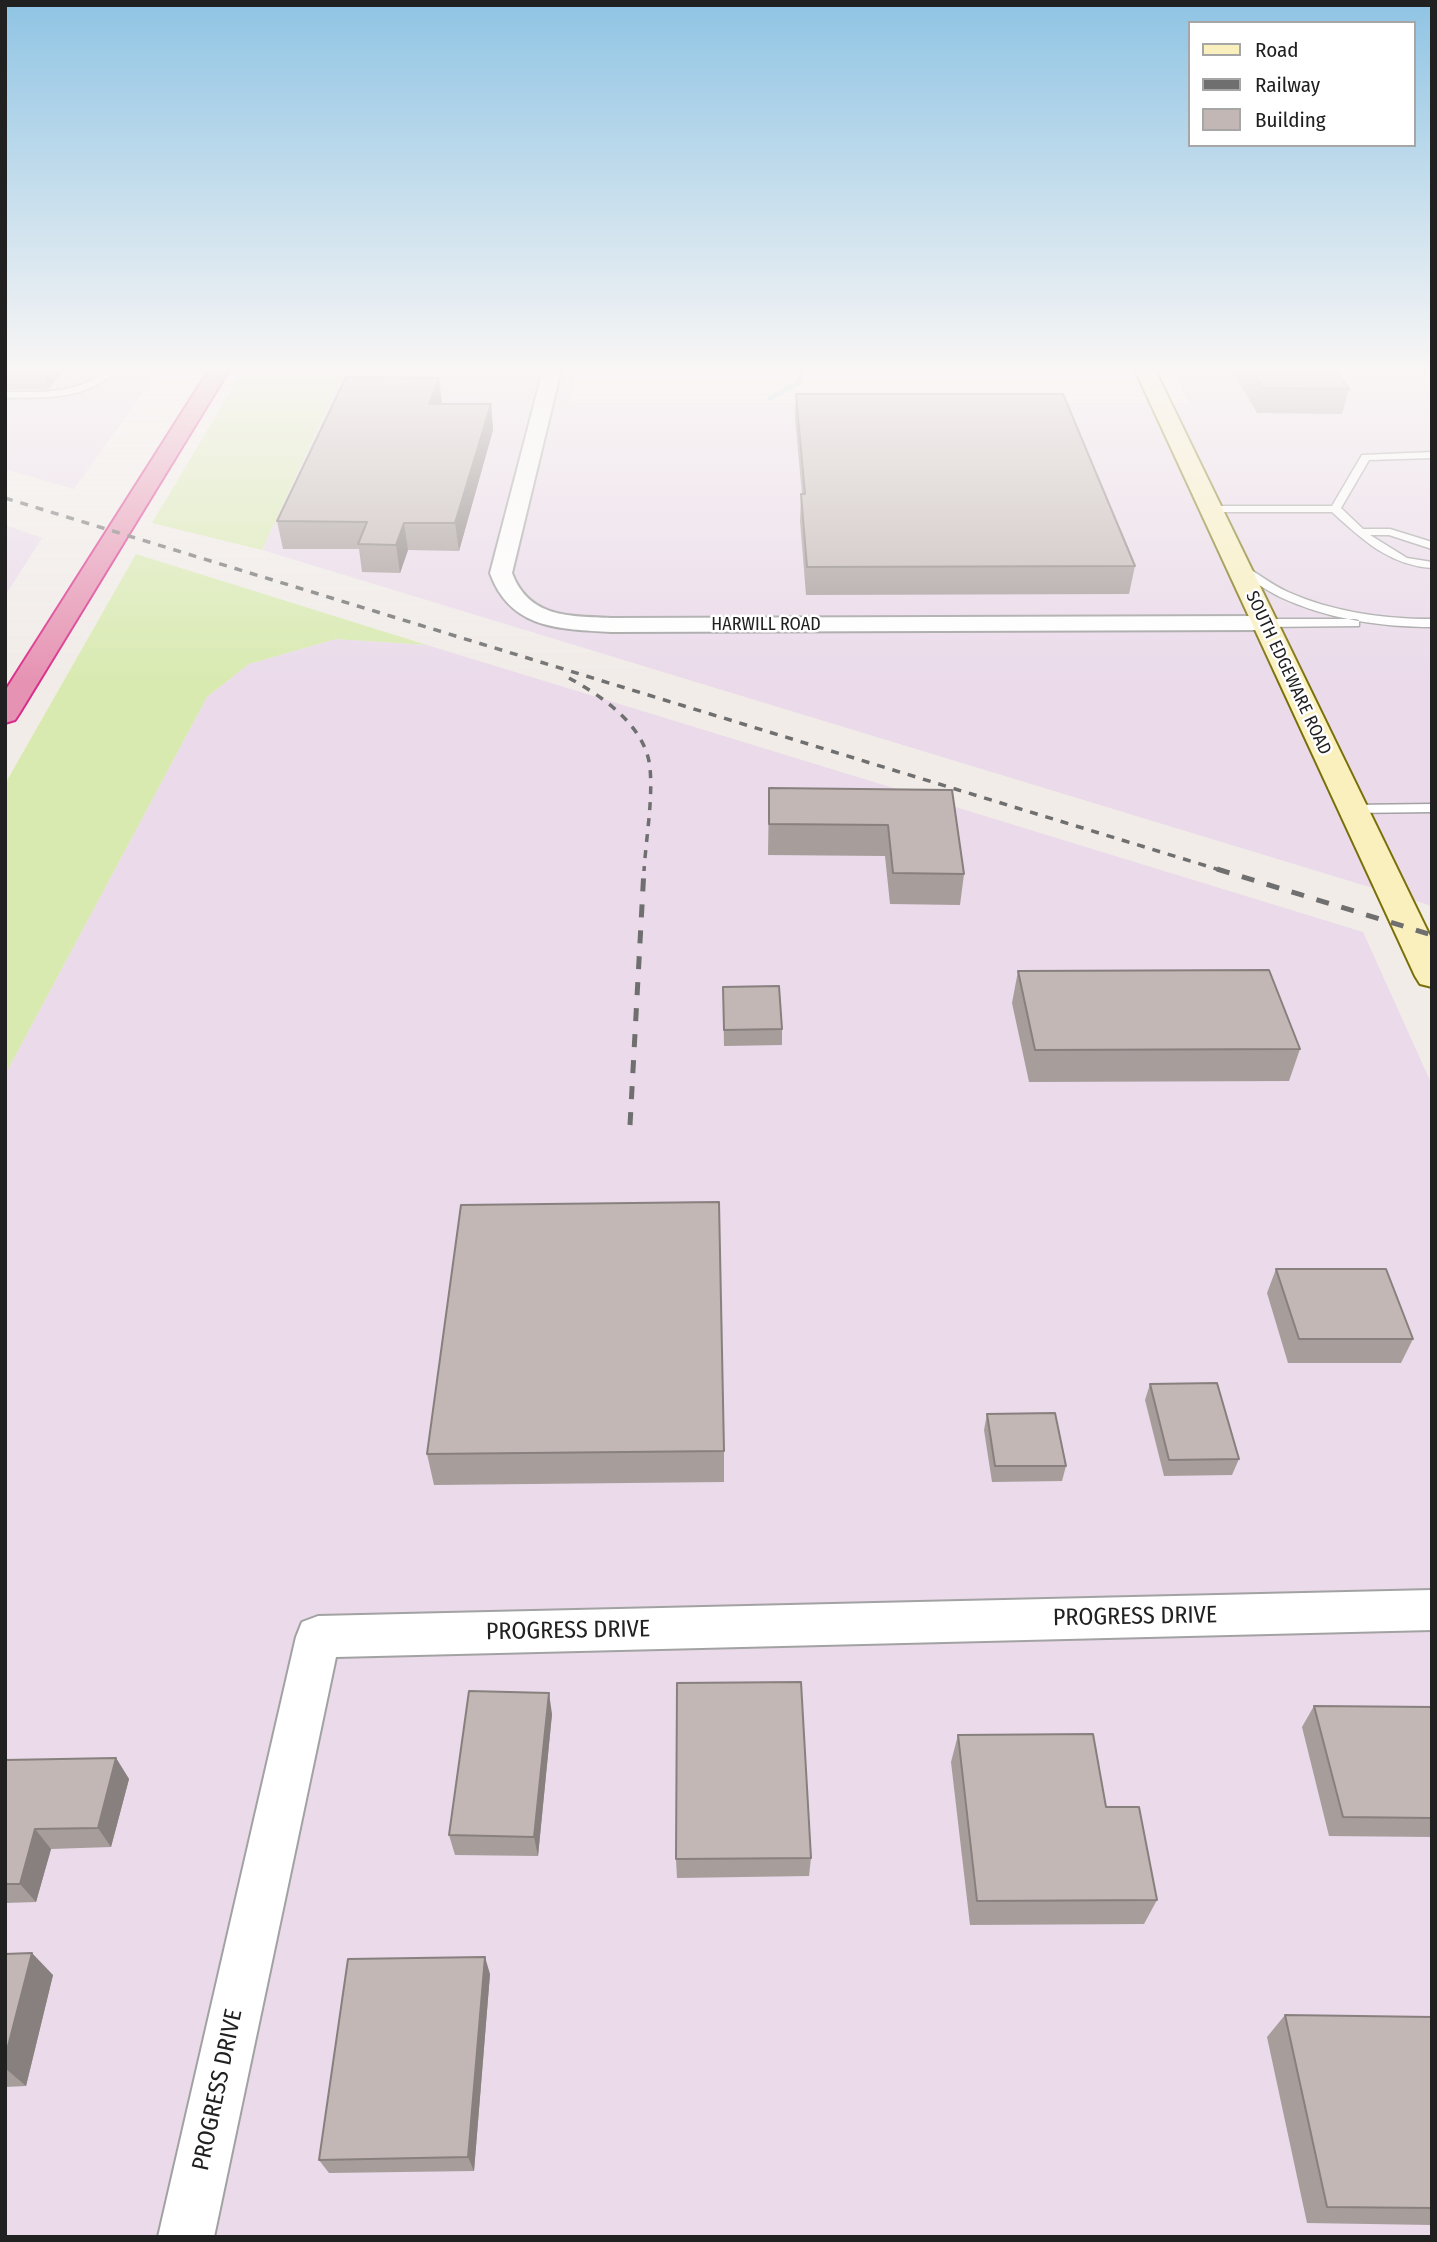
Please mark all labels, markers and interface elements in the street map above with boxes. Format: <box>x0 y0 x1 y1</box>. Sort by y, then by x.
legend <box>1188 21 1416 147</box>
text: Road <box>1255 37 1299 63</box>
text: Railway <box>1255 72 1320 98</box>
text: Building <box>1255 107 1326 133</box>
street label: SOUTH EDGEWARE ROAD <box>1241 588 1335 758</box>
street label: HARWILL ROAD <box>711 614 821 636</box>
street label: PROGRESS DRIVE <box>1053 1601 1217 1633</box>
street label: PROGRESS DRIVE <box>486 1615 650 1647</box>
street label: PROGRESS DRIVE <box>187 2007 249 2173</box>

